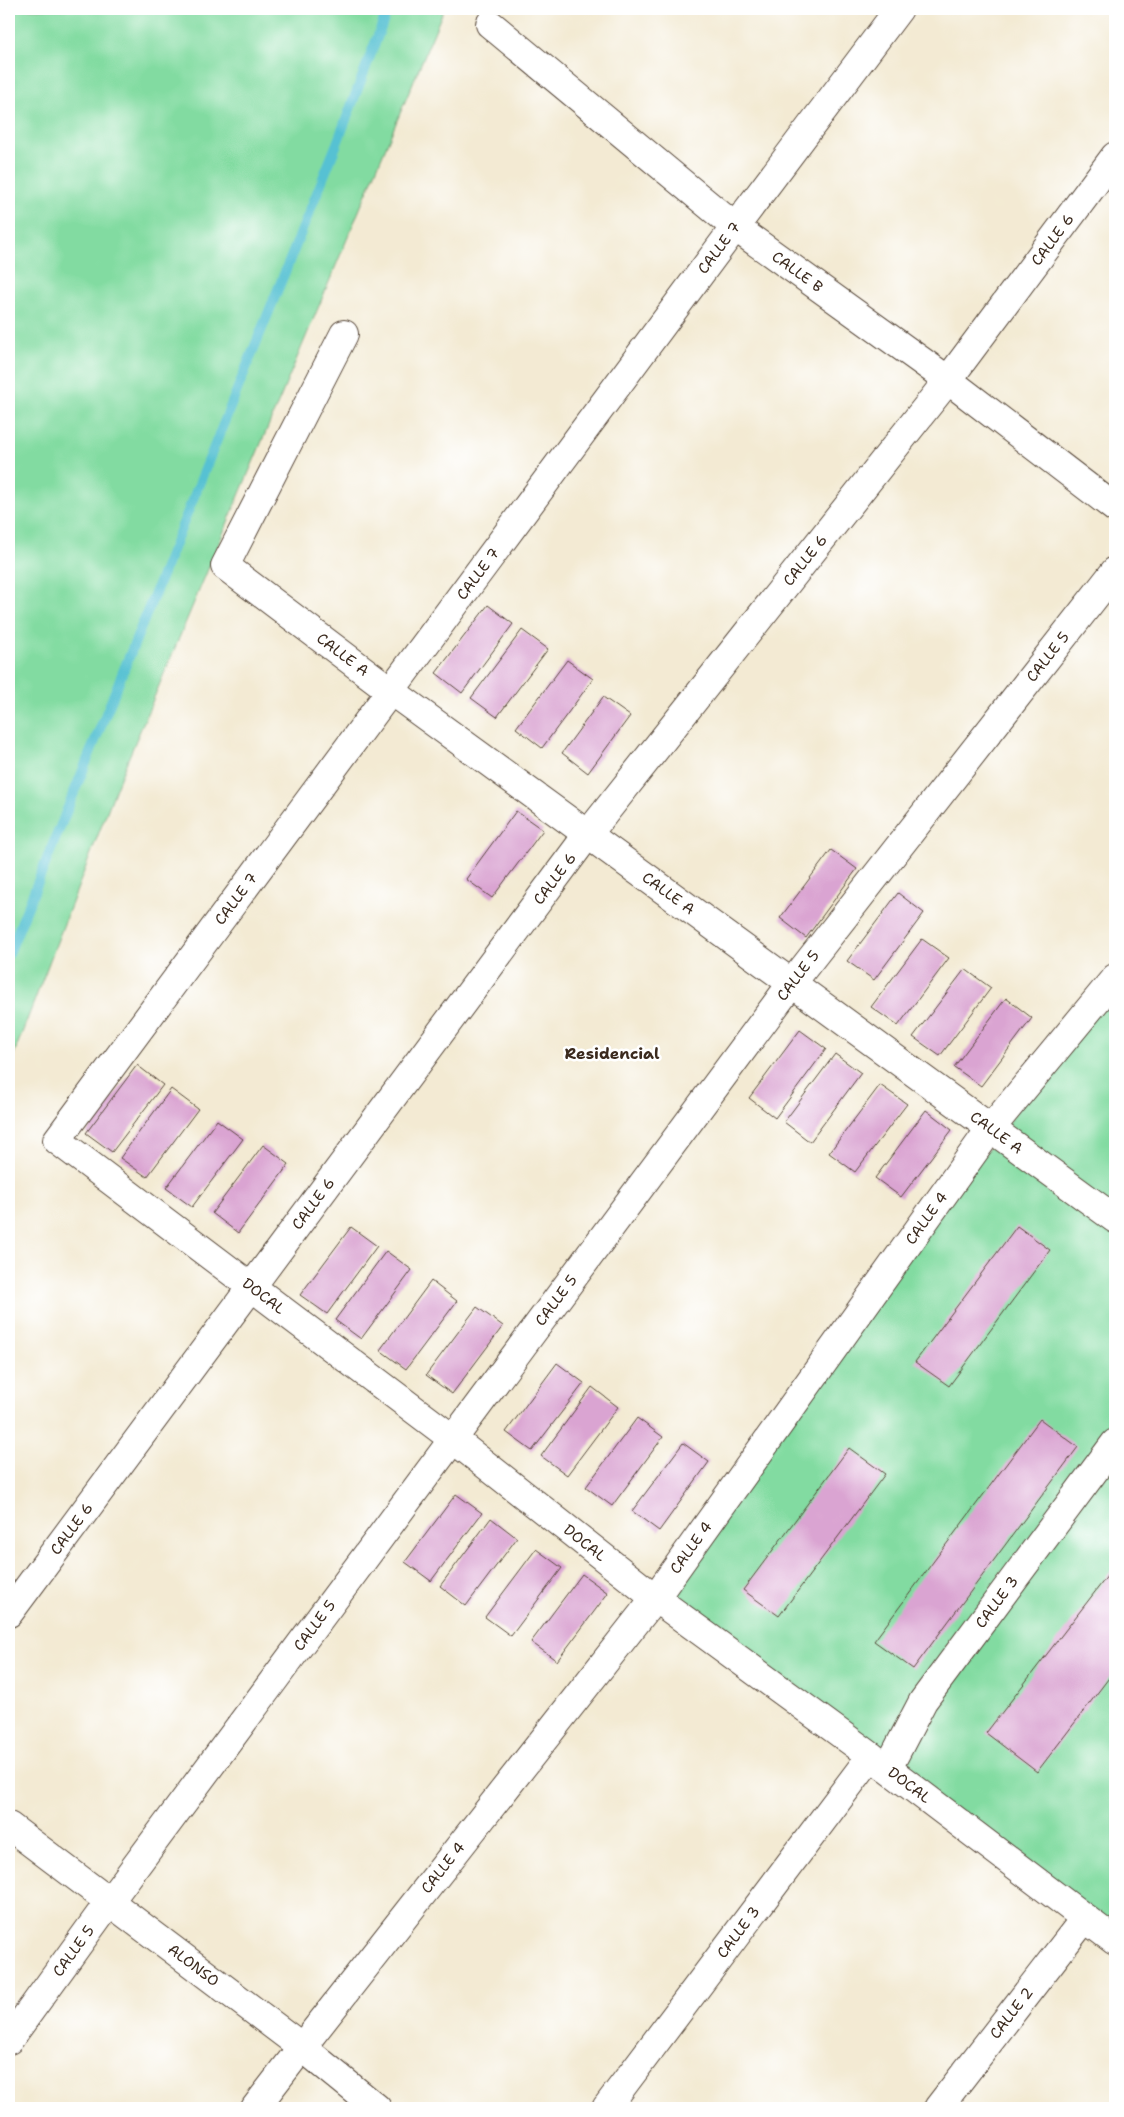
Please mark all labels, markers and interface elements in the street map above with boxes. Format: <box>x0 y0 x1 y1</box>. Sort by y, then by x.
street label: CALLE 6 <box>1027 210 1079 270</box>
street label: CALLE 7 <box>693 218 745 278</box>
street label: CALLE B <box>768 247 827 297</box>
street label: CALLE 6 <box>779 530 832 590</box>
street label: CALLE 7 <box>452 544 504 604</box>
street label: CALLE 5 <box>1022 627 1074 686</box>
street label: CALLE A <box>312 628 373 681</box>
street label: CALLE 6 <box>529 848 581 909</box>
street label: CALLE A <box>638 867 699 919</box>
street label: CALLE 7 <box>210 869 262 929</box>
street label: CALLE 5 <box>772 946 824 1005</box>
district label: Residencial <box>565 1043 660 1064</box>
street label: CALLE A <box>966 1107 1027 1159</box>
street label: CALLE 6 <box>287 1174 339 1234</box>
street label: CALLE 4 <box>901 1188 952 1249</box>
street label: CALLE 5 <box>531 1271 582 1330</box>
street label: DOCAL <box>238 1273 289 1319</box>
street label: CALLE 6 <box>46 1499 98 1559</box>
street label: CALLE 4 <box>665 1517 717 1578</box>
street label: DOCAL <box>559 1520 610 1566</box>
street label: CALLE 3 <box>971 1572 1023 1632</box>
street label: CALLE 5 <box>289 1596 340 1655</box>
street label: DOCAL <box>884 1762 935 1808</box>
street label: CALLE 4 <box>416 1838 469 1898</box>
street label: CALLE 3 <box>712 1902 764 1962</box>
street label: CALLE 5 <box>48 1921 99 1981</box>
street label: ALONSO <box>164 1939 223 1991</box>
street label: CALLE 2 <box>985 1983 1038 2043</box>

